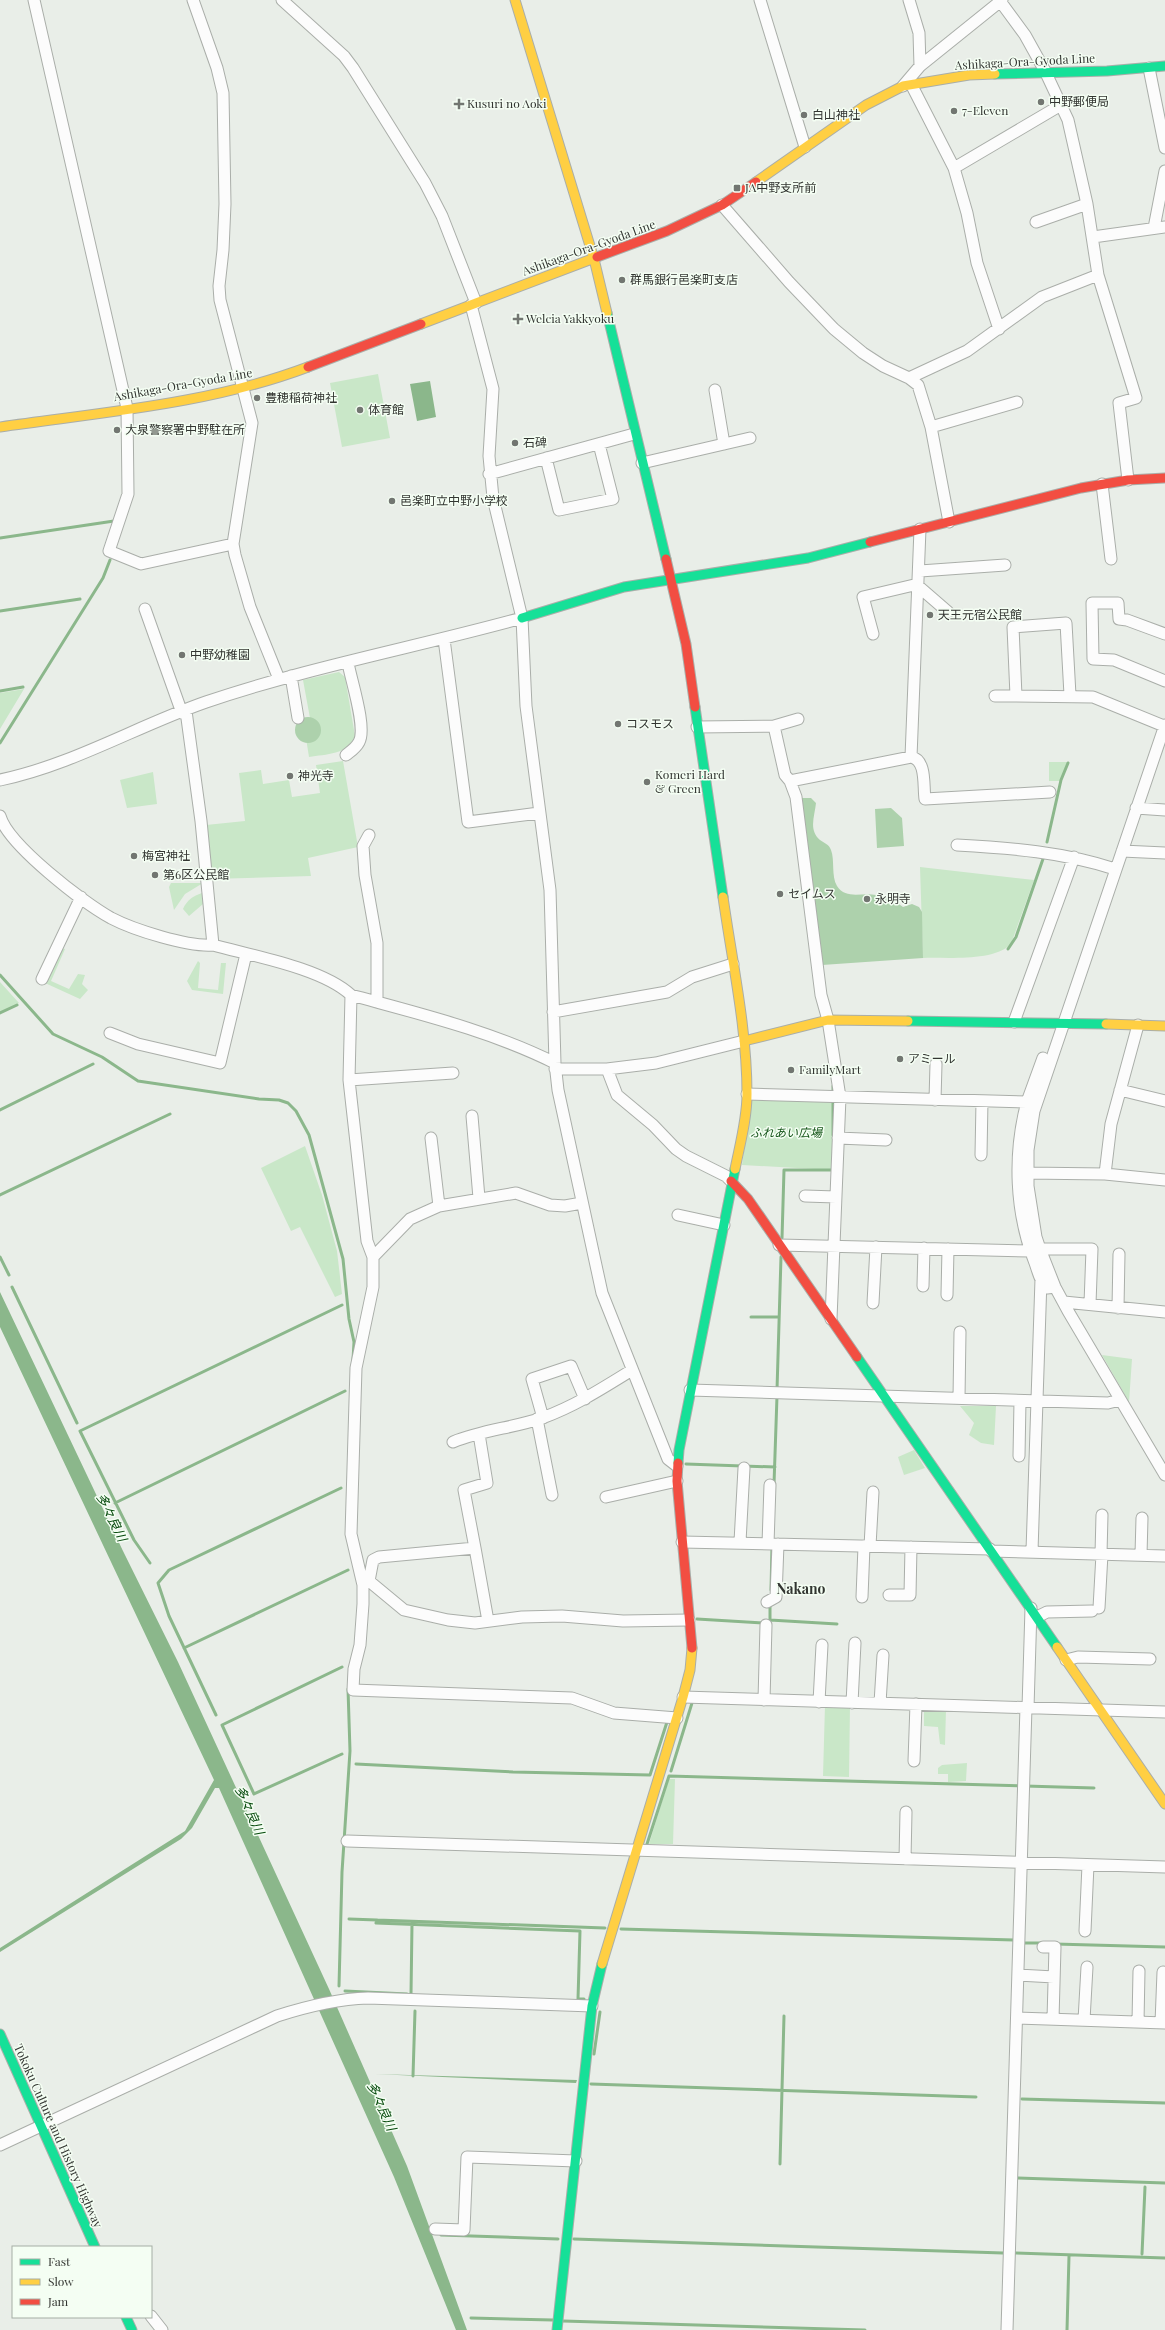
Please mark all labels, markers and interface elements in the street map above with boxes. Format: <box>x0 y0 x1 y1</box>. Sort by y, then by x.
street label: Ashikaga-Ora-Gyoda Line <box>953 49 1096 73</box>
place label: 中野郵便局 <box>1049 93 1109 109</box>
place label: Kusuri no Aoki <box>467 95 547 111</box>
marker: 中野郵便局 <box>1036 97 1046 107</box>
marker: Kusuri no Aoki <box>454 99 464 109</box>
place label: 7-Eleven <box>962 102 1008 118</box>
place label: 白山神社 <box>812 106 860 122</box>
marker: 7-Eleven <box>949 106 959 116</box>
marker: 白山神社 <box>799 110 809 120</box>
place label: JA中野支所前 <box>744 179 816 195</box>
marker: JA中野支所前 <box>732 183 742 193</box>
street label: Ashikaga-Ora-Gyoda Line <box>519 216 657 279</box>
place label: 群馬銀行邑楽町支店 <box>630 271 738 287</box>
marker: 群馬銀行邑楽町支店 <box>617 275 627 285</box>
place label: Welcia Yakkyoku <box>525 310 614 326</box>
marker: Welcia Yakkyoku <box>513 314 523 324</box>
street label: Ashikaga-Ora-Gyoda Line <box>111 364 253 404</box>
place label: 豊穂稲荷神社 <box>265 389 337 405</box>
marker: 豊穂稲荷神社 <box>252 393 262 403</box>
place label: 体育館 <box>368 401 404 417</box>
marker: 体育館 <box>355 405 365 415</box>
place label: 大泉警察署中野駐在所 <box>125 421 245 437</box>
marker: 大泉警察署中野駐在所 <box>112 425 122 435</box>
place label: 石碑 <box>523 434 547 450</box>
marker: 石碑 <box>510 438 520 448</box>
place label: 邑楽町立中野小学校 <box>400 492 508 508</box>
marker: 邑楽町立中野小学校 <box>387 496 397 506</box>
place label: 天王元宿公民館 <box>938 606 1022 622</box>
marker: 天王元宿公民館 <box>925 610 935 620</box>
place label: 中野幼稚園 <box>190 646 250 662</box>
marker: 中野幼稚園 <box>177 650 187 660</box>
place label: コスモス <box>626 715 674 731</box>
marker: コスモス <box>613 719 623 729</box>
place label: Komeri Hard & Green <box>655 766 725 796</box>
place label: 神光寺 <box>298 767 334 783</box>
marker: 神光寺 <box>285 771 295 781</box>
marker: Komeri Hard & Green <box>642 777 652 787</box>
place label: 梅宮神社 <box>142 847 190 863</box>
marker: 梅宮神社 <box>129 851 139 861</box>
place label: 第6区公民館 <box>163 866 229 882</box>
marker: 第6区公民館 <box>150 870 160 880</box>
place label: セイムス <box>788 885 836 901</box>
marker: セイムス <box>775 889 785 899</box>
place label: 永明寺 <box>875 890 911 906</box>
marker: 永明寺 <box>862 894 872 904</box>
place label: アミール <box>908 1050 956 1066</box>
marker: アミール <box>895 1054 905 1064</box>
place label: FamilyMart <box>799 1061 862 1077</box>
marker: FamilyMart <box>786 1065 796 1075</box>
park label: ふれあい広場 <box>750 1124 824 1140</box>
water label: 多々良川 <box>93 1490 132 1546</box>
district label: Nakano <box>777 1579 826 1598</box>
water label: 多々良川 <box>232 1783 270 1839</box>
street label: Tokoku Culture and History Highway <box>11 2041 107 2230</box>
water label: 多々良川 <box>364 2079 402 2135</box>
legend <box>12 2246 152 2318</box>
text: Fast <box>48 2253 71 2269</box>
text: Slow <box>48 2273 74 2289</box>
text: Jam <box>47 2293 69 2309</box>

